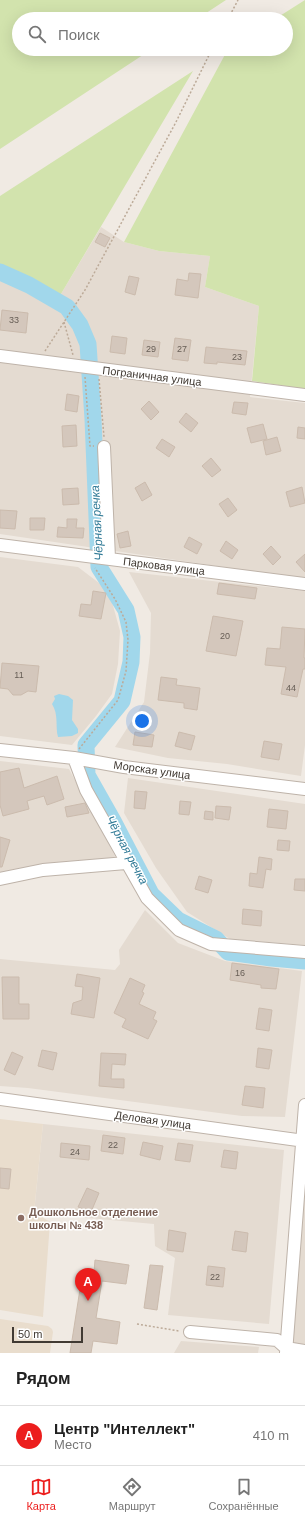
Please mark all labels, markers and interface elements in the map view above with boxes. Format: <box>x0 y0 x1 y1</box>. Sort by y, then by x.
search box <box>12 12 293 56</box>
icon: search <box>26 23 48 45</box>
text: Поиск <box>58 26 100 43</box>
house number: 33 <box>9 315 19 325</box>
house number: 29 <box>146 344 156 354</box>
house number: 27 <box>177 344 187 354</box>
house number: 23 <box>232 352 242 362</box>
street label: Пограничная улица <box>102 364 203 388</box>
water label: Чёрная речка <box>88 485 106 561</box>
street label: Парковая улица <box>122 555 206 577</box>
house number: 20 <box>220 631 230 641</box>
house number: 11 <box>14 670 24 680</box>
house number: 44 <box>286 683 296 693</box>
your location <box>132 711 152 731</box>
street label: Морская улица <box>113 759 192 781</box>
water label: Чёрная речка <box>103 813 151 887</box>
house number: 16 <box>235 968 245 978</box>
street label: Деловая улица <box>114 1109 193 1131</box>
house number: 22 <box>108 1140 118 1150</box>
house number: 24 <box>70 1147 80 1157</box>
place label: Дошкольное отделение школы № 438 <box>29 1206 158 1231</box>
marker: Дошкольное отделение школы № 438 <box>16 1213 26 1223</box>
pin: A <box>75 1268 101 1301</box>
house number: 22 <box>210 1272 220 1282</box>
scale bar <box>12 1325 83 1344</box>
text: 50 m <box>18 1328 42 1340</box>
text: Рядом <box>16 1369 71 1388</box>
text: Центр "Интеллект" <box>54 1420 195 1437</box>
text: A <box>24 1428 34 1443</box>
text: 410 m <box>253 1428 289 1443</box>
text: Место <box>54 1437 92 1452</box>
tab: Карта <box>26 1476 56 1512</box>
tab: Маршрут <box>109 1476 156 1512</box>
tab: Сохранённые <box>209 1476 279 1512</box>

